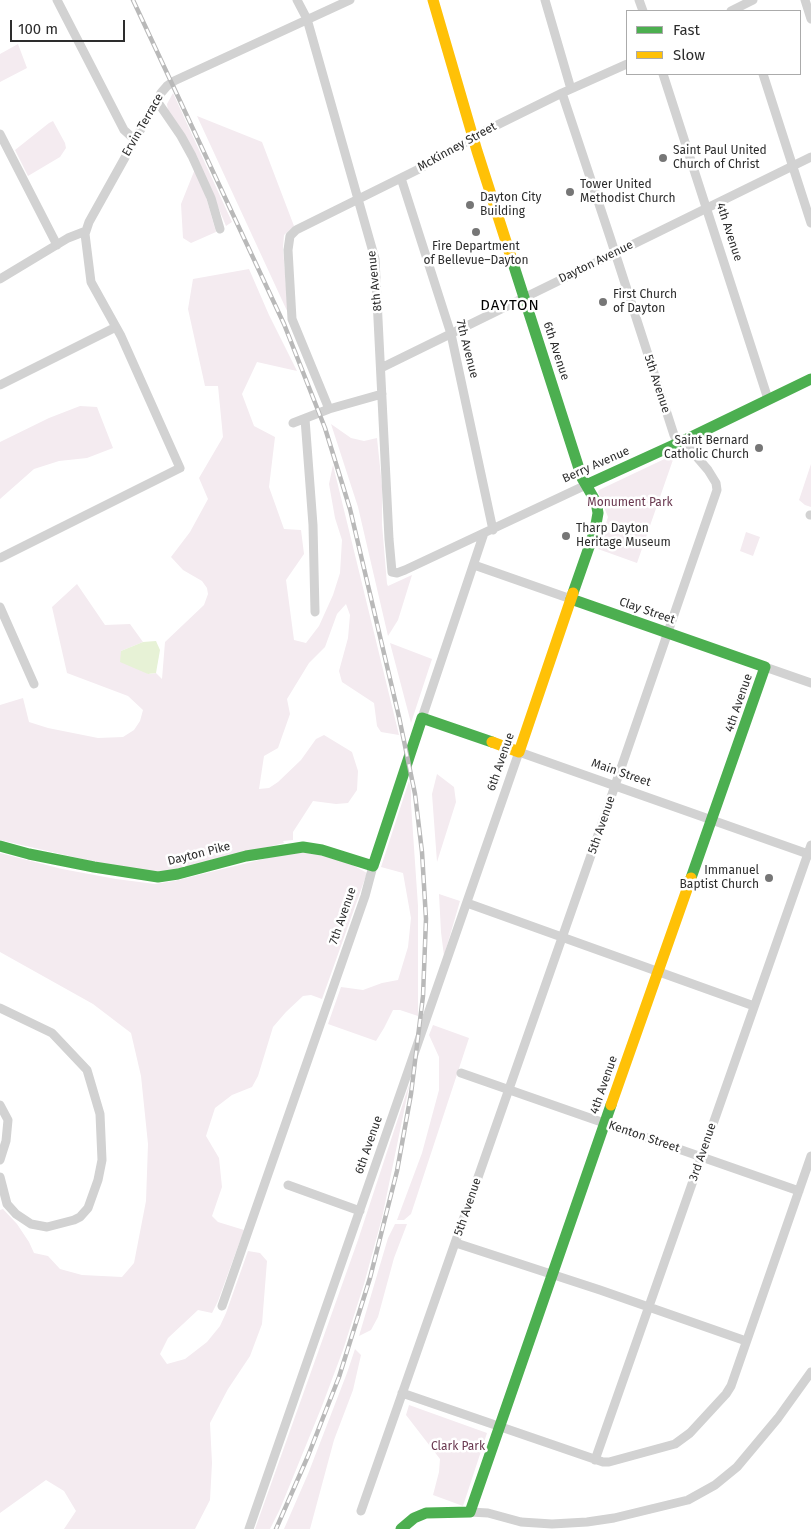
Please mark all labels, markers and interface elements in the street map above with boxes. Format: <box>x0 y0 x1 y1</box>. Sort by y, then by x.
scale bar <box>12 10 128 42</box>
legend <box>626 10 801 75</box>
text: 100 m <box>18 20 58 38</box>
text: Fast <box>673 21 700 39</box>
text: Slow <box>673 46 705 64</box>
street label: Ervin Terrace <box>119 91 167 159</box>
street label: McKinney Street <box>415 119 499 175</box>
place label: Saint Paul United Church of Christ <box>673 144 767 172</box>
marker: Saint Paul United Church of Christ <box>657 152 669 164</box>
place label: Tower United Methodist Church <box>580 178 676 206</box>
marker: Tower United Methodist Church <box>564 186 576 198</box>
place label: Dayton City Building <box>480 191 542 219</box>
marker: Dayton City Building <box>464 199 476 211</box>
street label: 4th Avenue <box>713 201 745 263</box>
marker: Fire Department of Bellevue–Dayton <box>470 226 482 238</box>
street label: Dayton Avenue <box>556 238 636 286</box>
place label: Fire Department of Bellevue–Dayton <box>423 240 529 268</box>
street label: 8th Avenue <box>365 250 385 312</box>
place label: First Church of Dayton <box>613 288 677 316</box>
marker: First Church of Dayton <box>597 296 609 308</box>
district label: DAYTON <box>480 297 540 315</box>
street label: 7th Avenue <box>453 318 481 380</box>
street label: 6th Avenue <box>540 320 572 382</box>
street label: 5th Avenue <box>641 353 673 415</box>
place label: Saint Bernard Catholic Church <box>664 434 749 462</box>
marker: Saint Bernard Catholic Church <box>753 442 765 454</box>
street label: Berry Avenue <box>560 444 632 486</box>
park label: Monument Park <box>587 496 673 510</box>
place label: Tharp Dayton Heritage Museum <box>576 522 671 550</box>
marker: Tharp Dayton Heritage Museum <box>560 530 572 542</box>
street label: Clay Street <box>617 595 677 627</box>
street label: 4th Avenue <box>722 672 756 734</box>
street label: 6th Avenue <box>484 731 518 793</box>
street label: Main Street <box>589 756 653 790</box>
street label: 5th Avenue <box>585 794 619 856</box>
street label: Dayton Pike <box>166 839 232 869</box>
place label: Immanuel Baptist Church <box>680 864 759 892</box>
marker: Immanuel Baptist Church <box>763 872 775 884</box>
street label: 7th Avenue <box>326 885 360 947</box>
street label: 4th Avenue <box>587 1054 621 1116</box>
street label: 6th Avenue <box>352 1114 386 1176</box>
street label: Kenton Street <box>606 1118 682 1156</box>
street label: 3rd Avenue <box>686 1121 720 1183</box>
street label: 5th Avenue <box>451 1176 485 1238</box>
park label: Clark Park <box>431 1440 485 1454</box>

